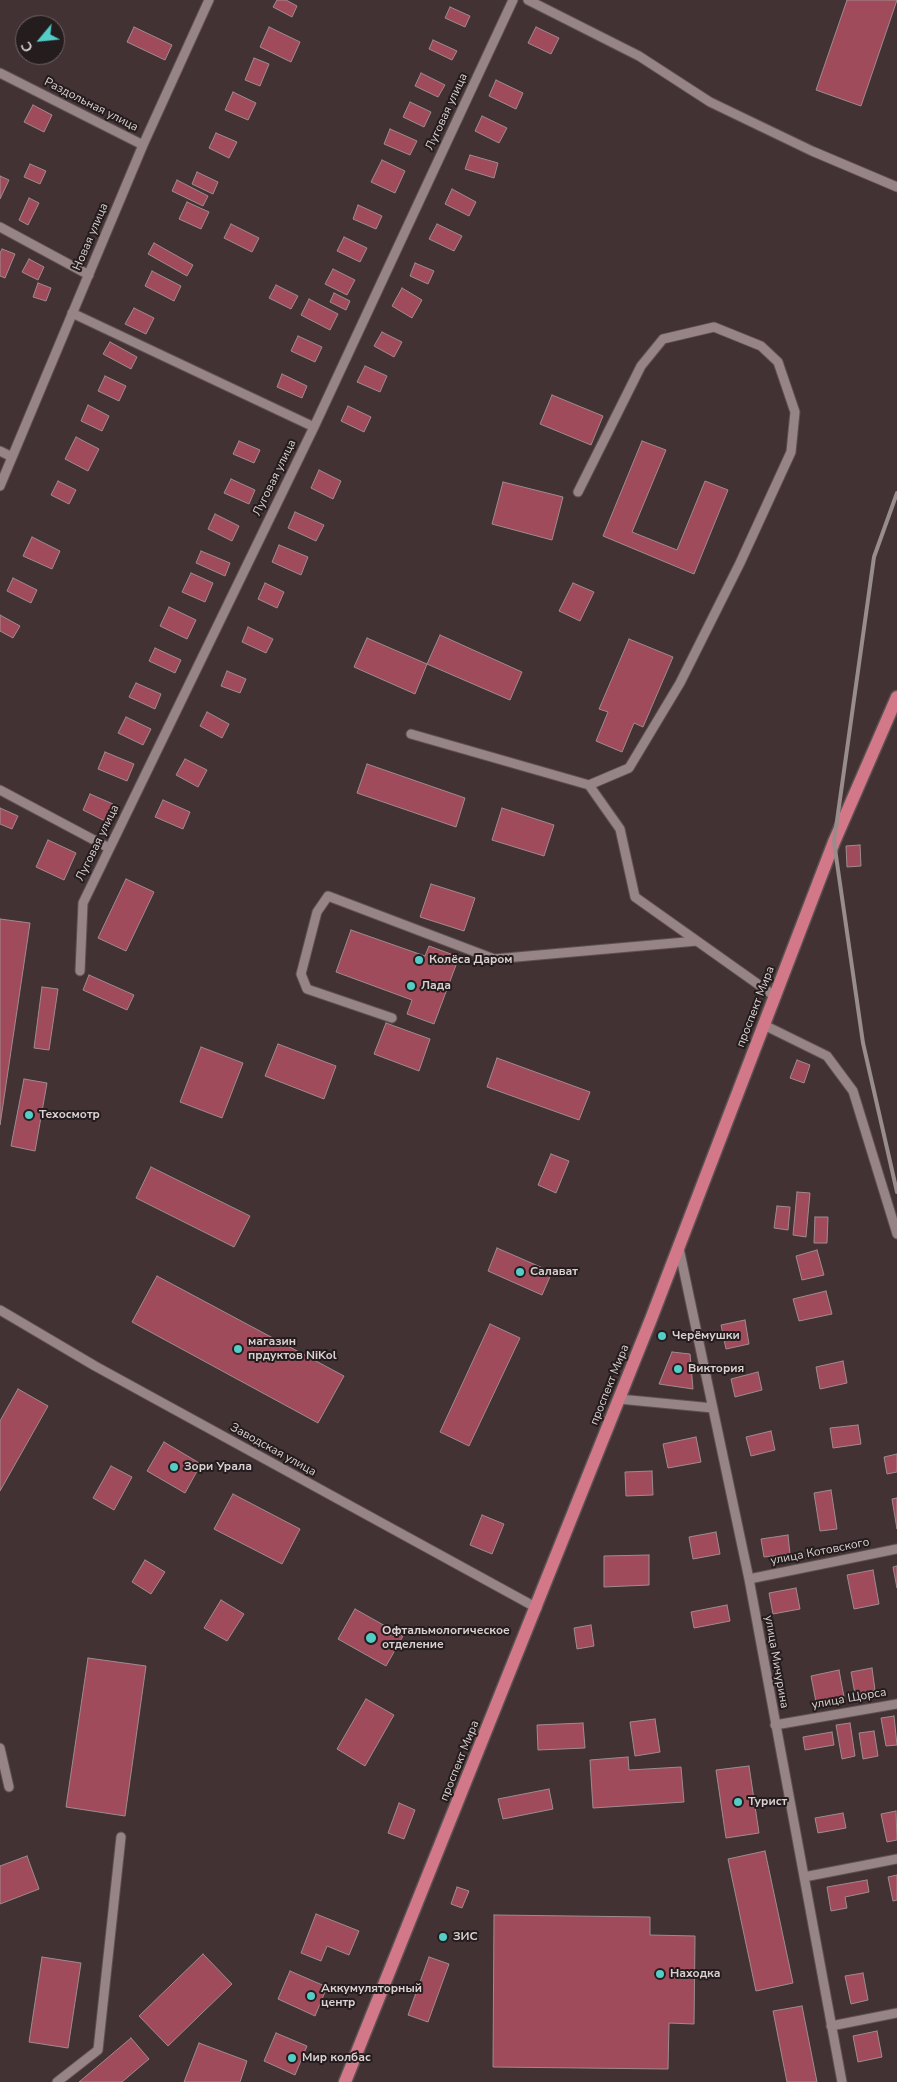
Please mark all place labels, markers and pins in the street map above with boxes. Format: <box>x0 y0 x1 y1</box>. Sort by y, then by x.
place label: Колёса Даром <box>429 953 513 967</box>
marker: Колёса Даром <box>413 954 425 966</box>
place label: Лада <box>421 979 451 993</box>
marker: Лада <box>405 980 417 992</box>
place label: Техосмотр <box>39 1108 100 1122</box>
marker: Техосмотр <box>23 1109 35 1121</box>
place label: Салават <box>530 1265 578 1279</box>
marker: Салават <box>514 1266 526 1278</box>
place label: Черёмушки <box>672 1329 740 1343</box>
marker: Черёмушки <box>656 1330 668 1342</box>
place label: магазин прдуктов NiKol <box>248 1335 337 1363</box>
marker: магазин прдуктов NiKol <box>232 1343 244 1355</box>
place label: Виктория <box>688 1362 744 1376</box>
marker: Виктория <box>672 1363 684 1375</box>
place label: Зори Урала <box>184 1460 252 1474</box>
marker: Зори Урала <box>168 1461 180 1473</box>
place label: Офтальмологическое отделение <box>382 1624 510 1652</box>
marker: Офтальмологическое отделение <box>364 1631 378 1645</box>
place label: Турист <box>748 1795 787 1809</box>
marker: Турист <box>732 1796 744 1808</box>
place label: ЗИС <box>453 1930 478 1944</box>
marker: ЗИС <box>437 1931 449 1943</box>
place label: Находка <box>670 1967 721 1981</box>
marker: Находка <box>654 1968 666 1980</box>
place label: Аккумуляторный центр <box>321 1982 422 2010</box>
marker: Аккумуляторный центр <box>305 1990 317 2002</box>
place label: Мир колбас <box>302 2051 371 2065</box>
marker: Мир колбас <box>286 2052 298 2064</box>

